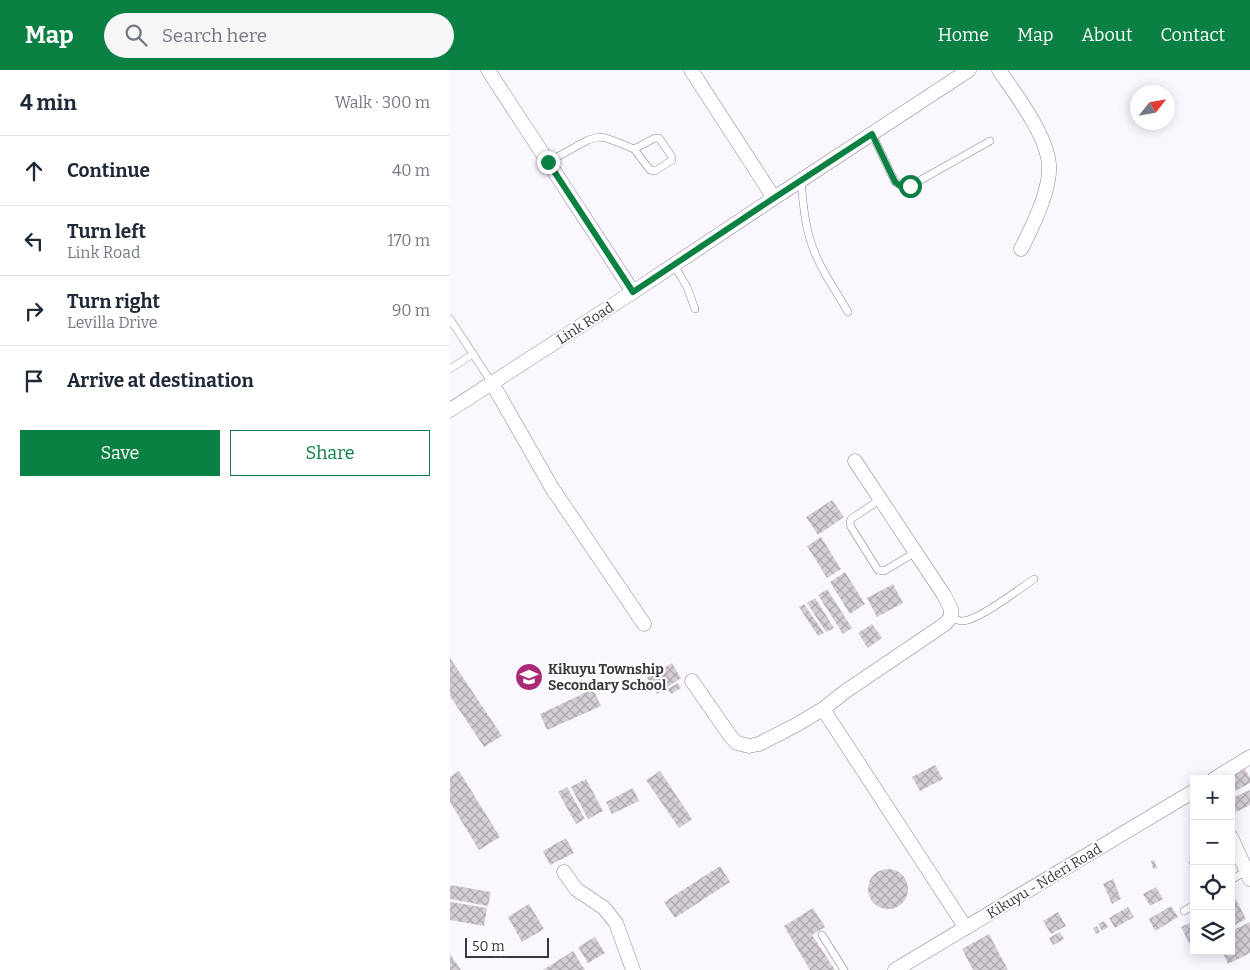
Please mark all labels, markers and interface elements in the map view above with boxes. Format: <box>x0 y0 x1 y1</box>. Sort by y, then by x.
search box <box>104 13 454 58</box>
text: Map <box>25 21 74 49</box>
icon: search <box>122 21 150 49</box>
text: Search here <box>162 24 267 47</box>
text: Home <box>938 24 989 46</box>
text: Map <box>1017 24 1053 46</box>
text: About <box>1081 24 1132 46</box>
text: Contact <box>1160 24 1225 46</box>
north arrow <box>1130 85 1175 130</box>
text: 4 min <box>20 90 77 116</box>
text: Walk · 300 m <box>335 93 430 112</box>
route end <box>537 151 560 174</box>
icon: ahead <box>20 157 48 185</box>
text: Continue <box>67 159 150 182</box>
text: 40 m <box>392 161 430 180</box>
route start <box>899 175 922 198</box>
text: Turn left <box>67 220 146 243</box>
icon: left <box>20 227 48 255</box>
text: 170 m <box>387 231 430 250</box>
text: Link Road <box>67 243 140 262</box>
text: Turn right <box>67 290 160 313</box>
icon: right <box>20 297 48 325</box>
street label: Link Road <box>554 299 617 348</box>
text: 90 m <box>392 301 430 320</box>
text: Levilla Drive <box>67 313 158 332</box>
icon: arrive <box>20 367 48 395</box>
text: Arrive at destination <box>67 369 254 392</box>
button: Save <box>20 430 220 476</box>
button: Share <box>230 430 430 476</box>
place label: Kikuyu Township Secondary School <box>548 661 667 694</box>
school or university icon: Kikuyu Township Secondary School <box>514 662 544 692</box>
map controls <box>1190 775 1235 955</box>
button: + <box>1190 775 1235 820</box>
button: − <box>1190 820 1235 865</box>
street label: Kikuyu - Nderi Road <box>984 840 1105 922</box>
button: locate <box>1190 865 1235 910</box>
button: layers <box>1190 910 1235 955</box>
scale bar <box>465 935 549 958</box>
text: 50 m <box>472 938 505 955</box>

